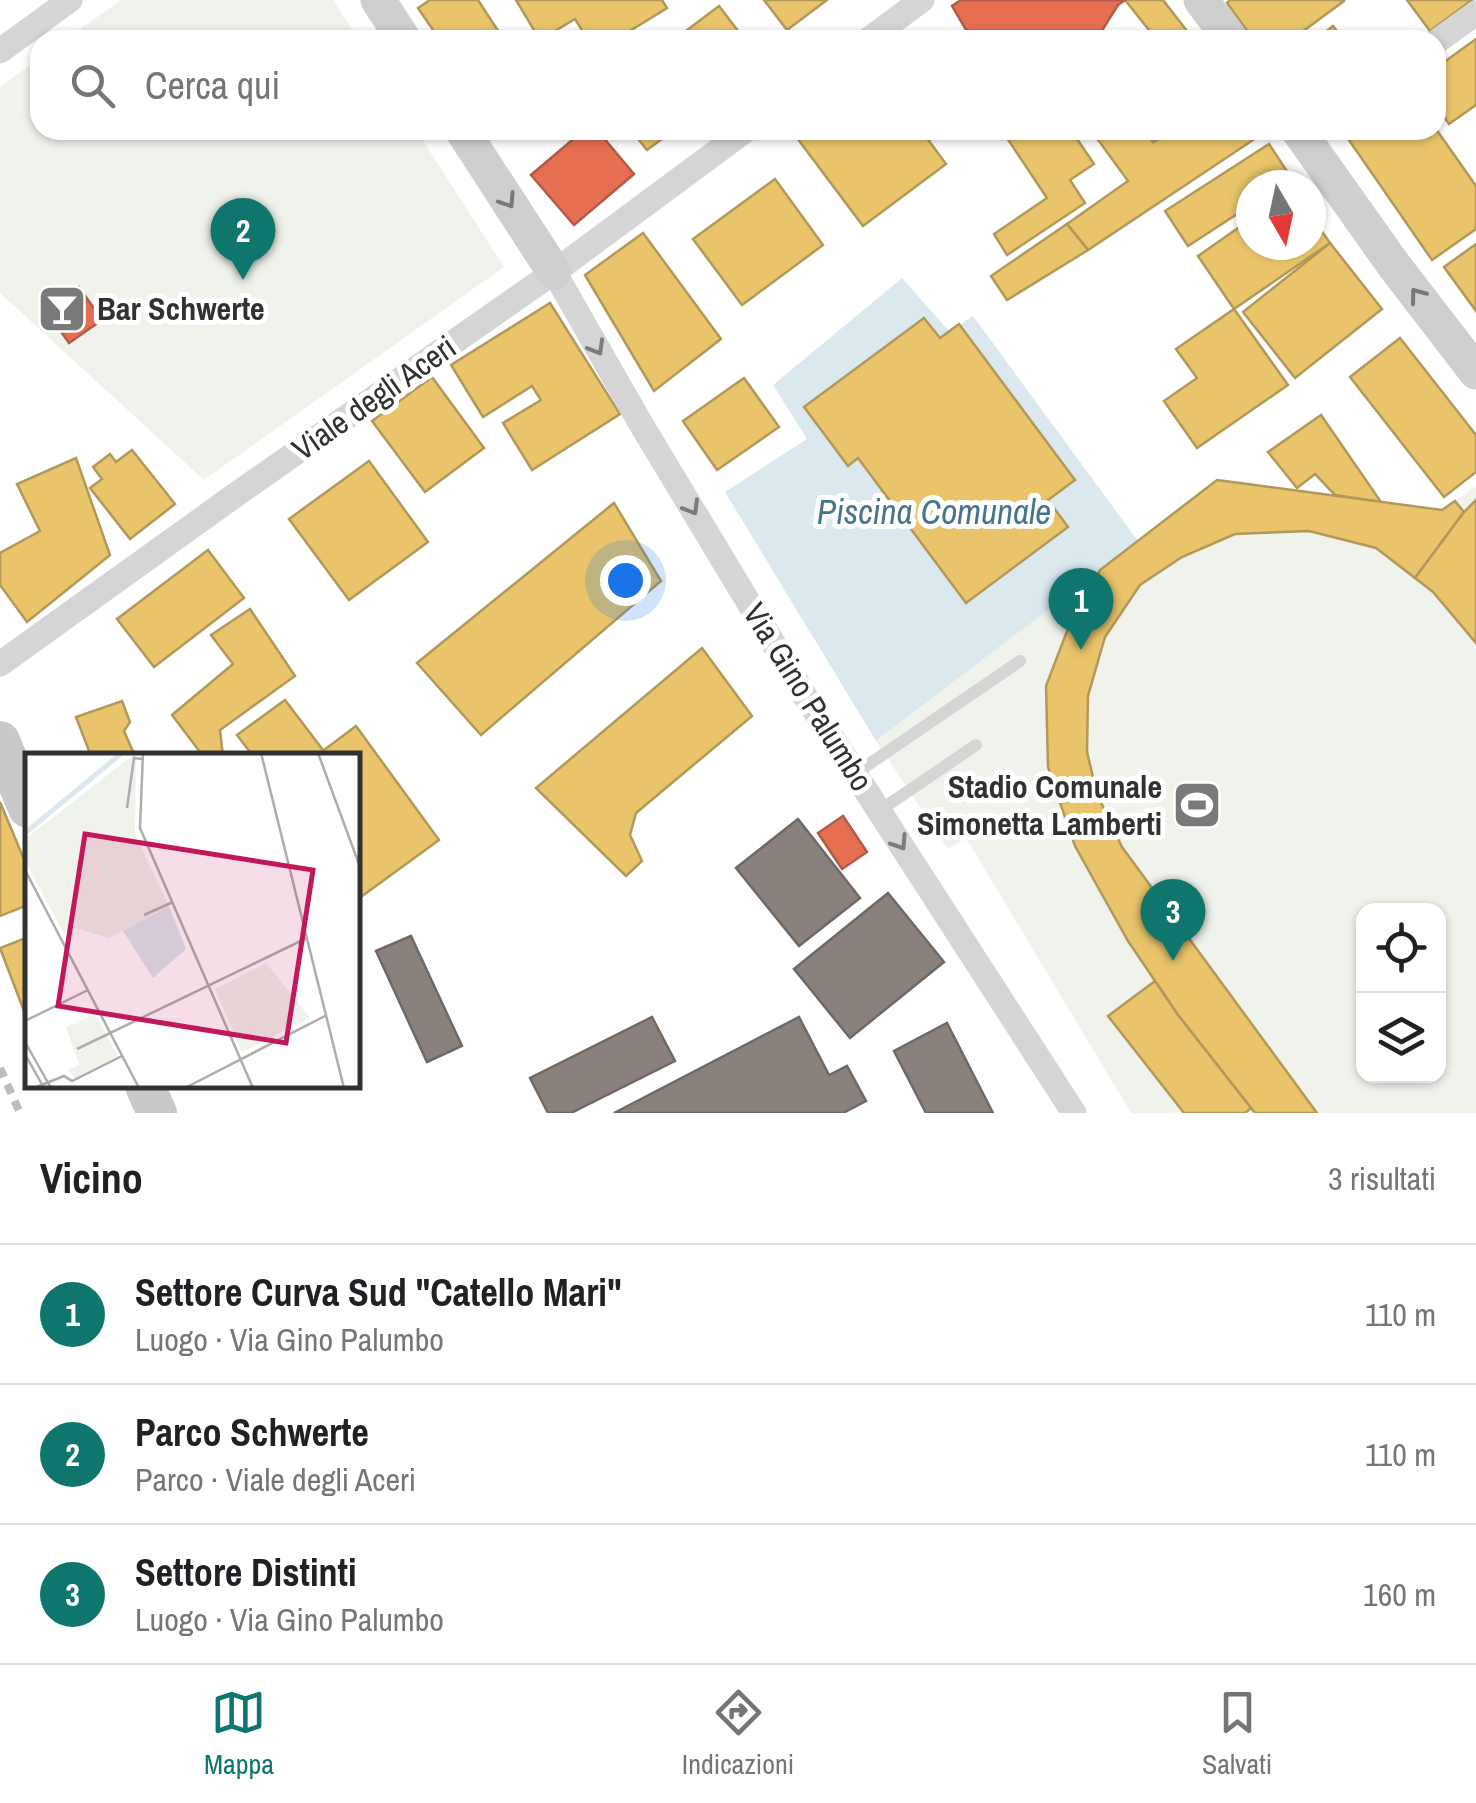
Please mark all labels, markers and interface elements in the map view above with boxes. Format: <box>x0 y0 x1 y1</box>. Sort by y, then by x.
search box <box>30 30 1446 140</box>
icon: search <box>65 58 120 113</box>
text: Cerca qui <box>145 60 280 111</box>
north arrow <box>1236 170 1326 260</box>
one-way arrow <box>496 190 515 208</box>
pin: 2 <box>210 198 276 280</box>
bar icon: Bar Schwerte <box>36 283 88 335</box>
place label: Bar Schwerte <box>97 287 265 330</box>
one-way arrow <box>1411 288 1428 306</box>
street label: Viale degli Aceri <box>283 325 464 470</box>
one-way arrow <box>585 337 605 355</box>
water label: Piscina Comunale <box>817 488 1051 535</box>
one-way arrow <box>680 497 699 515</box>
your location <box>600 555 651 606</box>
pin: 1 <box>1048 568 1114 650</box>
street label: Via Gino Palumbo <box>733 595 883 799</box>
inset map <box>25 753 360 1088</box>
place label: Stadio Comunale Simonetta Lamberti <box>917 765 1162 845</box>
sports icon: Stadio Comunale Simonetta Lamberti <box>1171 779 1223 831</box>
one-way arrow <box>887 833 906 851</box>
pin: 3 <box>1140 878 1206 961</box>
map controls <box>1356 903 1446 1083</box>
button: locate <box>1356 903 1446 993</box>
button: layers <box>1356 993 1446 1083</box>
text: Vicino <box>40 1150 143 1206</box>
text: 3 risultati <box>1328 1157 1436 1200</box>
text: Settore Curva Sud "Catello Mari" <box>135 1267 622 1318</box>
text: 1 <box>65 1293 80 1336</box>
text: 110 m <box>1365 1293 1436 1336</box>
text: Luogo · Via Gino Palumbo <box>135 1318 444 1361</box>
text: Parco Schwerte <box>135 1407 369 1458</box>
text: 2 <box>65 1433 80 1476</box>
text: 110 m <box>1365 1433 1436 1476</box>
text: Parco · Viale degli Aceri <box>135 1458 416 1501</box>
text: Settore Distinti <box>135 1547 357 1598</box>
text: 3 <box>65 1573 80 1616</box>
text: 160 m <box>1363 1573 1436 1616</box>
text: Luogo · Via Gino Palumbo <box>135 1598 444 1641</box>
tab: Mappa <box>204 1685 274 1783</box>
tab: Indicazioni <box>682 1685 794 1783</box>
tab: Salvati <box>1202 1685 1272 1783</box>

